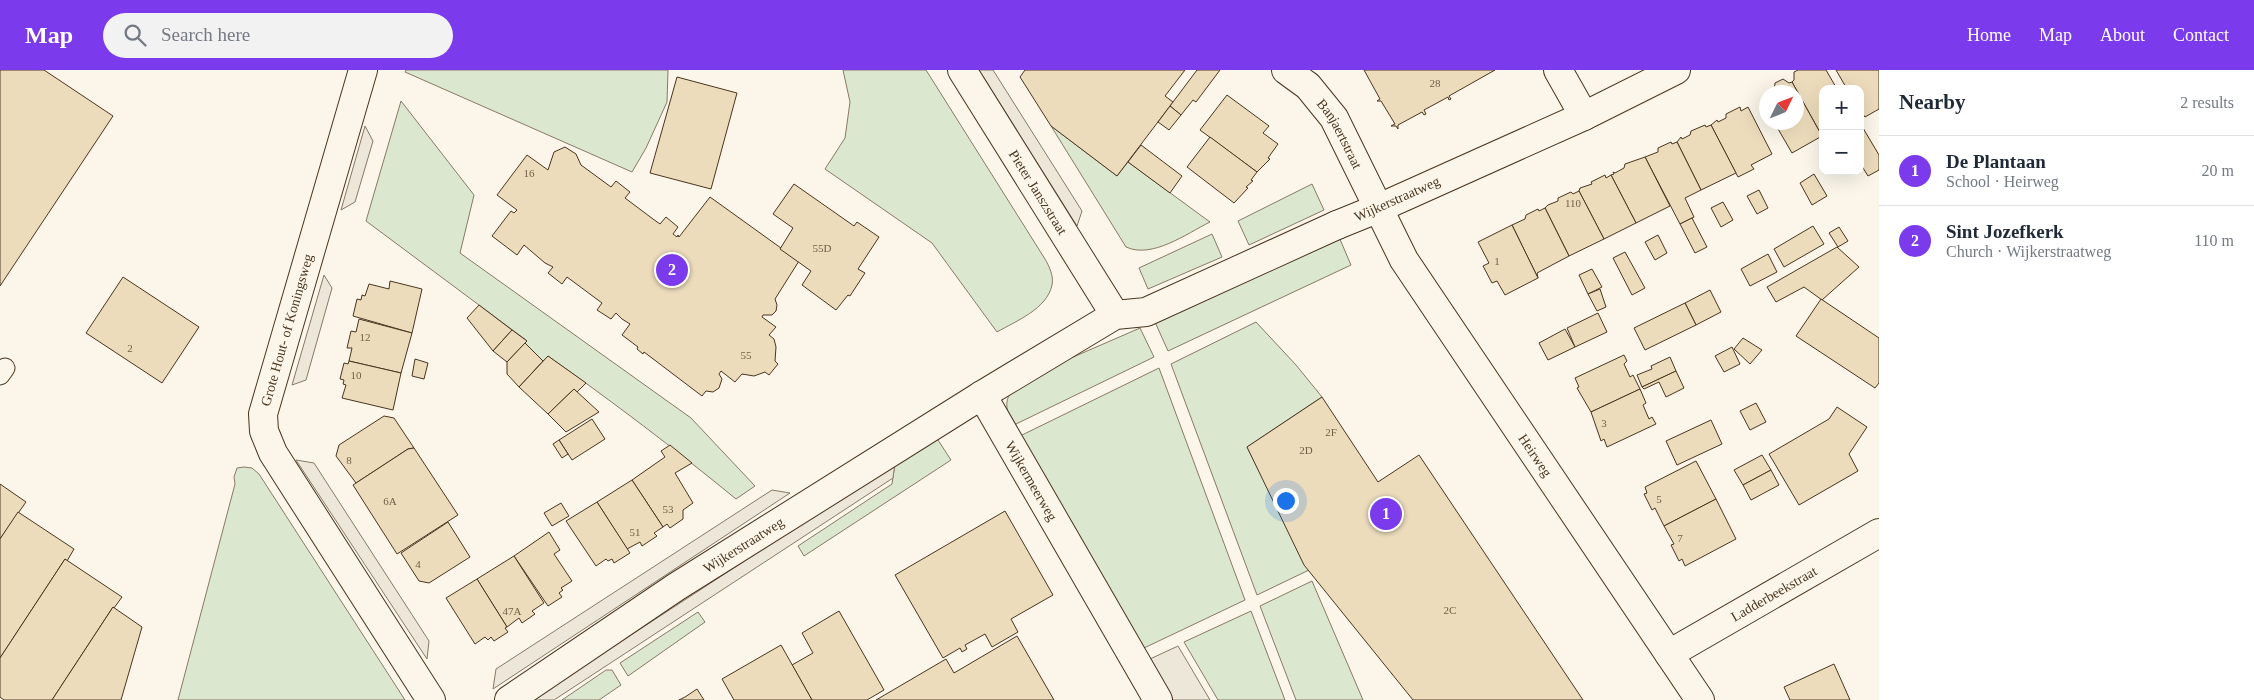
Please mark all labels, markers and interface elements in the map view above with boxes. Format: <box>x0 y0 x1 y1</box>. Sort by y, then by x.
search box <box>103 13 453 58</box>
icon: search <box>121 21 149 49</box>
text: Map <box>25 22 73 48</box>
text: Search here <box>161 24 250 45</box>
text: Home <box>1967 25 2011 45</box>
text: Map <box>2039 25 2072 45</box>
text: About <box>2100 25 2145 45</box>
text: Contact <box>2173 25 2229 45</box>
house number: 28 <box>1430 77 1441 89</box>
north arrow <box>1759 85 1804 130</box>
map controls <box>1819 85 1864 175</box>
button: + <box>1819 85 1864 130</box>
text: Nearby <box>1899 90 1966 114</box>
text: 2 results <box>2180 94 2234 111</box>
street label: Banjaertstraat <box>1314 96 1365 171</box>
button: − <box>1819 130 1864 175</box>
street label: Pieter Janszstraat <box>1006 147 1070 237</box>
text: De Plantaan <box>1946 151 2046 172</box>
text: 1 <box>1911 162 1919 179</box>
text: 20 m <box>2202 162 2234 179</box>
house number: 16 <box>524 167 535 179</box>
street label: Wijkerstraatweg <box>1352 173 1442 225</box>
text: School · Heirweg <box>1946 173 2059 190</box>
house number: 110 <box>1565 197 1582 209</box>
text: Sint Jozefkerk <box>1946 221 2064 242</box>
text: 2 <box>1911 232 1919 249</box>
text: 110 m <box>2194 232 2234 249</box>
house number: 55D <box>813 242 832 254</box>
text: Church · Wijkerstraatweg <box>1946 243 2111 260</box>
pin: 2 <box>656 251 688 289</box>
street label: Grote Hout- of Koningsweg <box>258 252 316 408</box>
house number: 1 <box>1494 255 1500 267</box>
house number: 12 <box>360 331 371 343</box>
house number: 2 <box>127 342 133 354</box>
house number: 55 <box>741 349 752 361</box>
house number: 10 <box>351 369 362 381</box>
house number: 3 <box>1601 417 1607 429</box>
house number: 2F <box>1325 426 1337 438</box>
street label: Heirweg <box>1516 431 1555 479</box>
street label: Wijkermeerweg <box>1003 438 1060 523</box>
house number: 2D <box>1299 444 1313 456</box>
house number: 8 <box>346 454 352 466</box>
your location <box>1273 488 1299 514</box>
house number: 5 <box>1656 493 1662 505</box>
house number: 6A <box>383 495 397 507</box>
pin: 1 <box>1370 495 1402 533</box>
house number: 53 <box>663 503 674 515</box>
street label: Wijkerstraatweg <box>700 514 786 576</box>
house number: 51 <box>630 526 641 538</box>
house number: 7 <box>1677 532 1683 544</box>
house number: 4 <box>415 558 421 570</box>
street label: Ladderbeekstraat <box>1728 563 1819 624</box>
house number: 2C <box>1444 604 1456 616</box>
house number: 47A <box>503 605 522 617</box>

